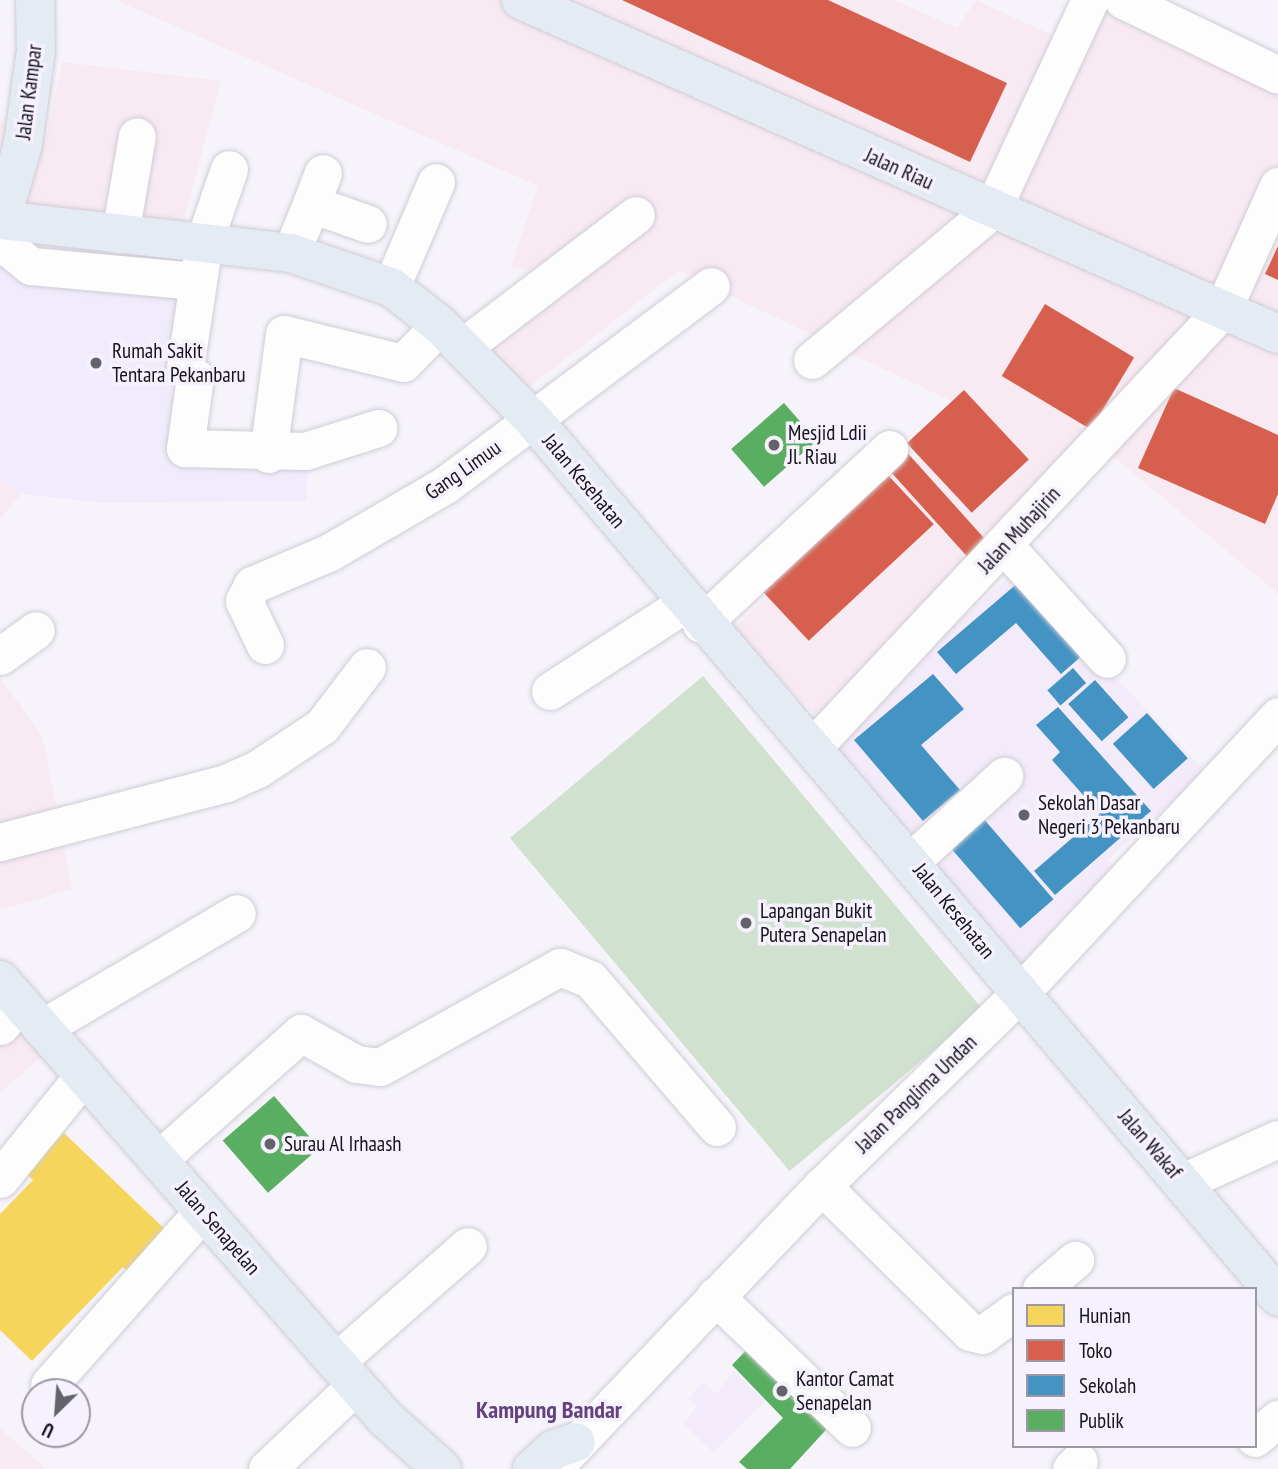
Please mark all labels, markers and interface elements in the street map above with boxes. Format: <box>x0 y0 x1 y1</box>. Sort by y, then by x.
street label: Jalan Kampar <box>11 43 47 141</box>
street label: Jalan Riau <box>861 143 937 195</box>
place label: Rumah Sakit Tentara Pekanbaru <box>112 338 246 388</box>
marker: Rumah Sakit Tentara Pekanbaru <box>86 353 106 373</box>
place label: Mesjid Ldii Jl. Riau <box>788 420 867 470</box>
street label: Jalan Kesehatan <box>537 429 631 533</box>
street label: Gang Limuu <box>420 435 506 505</box>
marker: Mesjid Ldii Jl. Riau <box>766 437 782 453</box>
street label: Jalan Muhajirin <box>973 481 1065 579</box>
place label: Sekolah Dasar Negeri 3 Pekanbaru <box>1038 790 1180 840</box>
marker: Sekolah Dasar Negeri 3 Pekanbaru <box>1016 807 1032 823</box>
street label: Jalan Kesehatan <box>908 858 1000 964</box>
place label: Lapangan Bukit Putera Senapelan <box>760 898 887 948</box>
marker: Lapangan Bukit Putera Senapelan <box>738 915 754 931</box>
street label: Jalan Panglima Undan <box>850 1030 982 1158</box>
street label: Jalan Wakaf <box>1113 1104 1187 1184</box>
place label: Surau Al Irhaash <box>284 1131 402 1157</box>
marker: Surau Al Irhaash <box>262 1136 278 1152</box>
street label: Jalan Senapelan <box>170 1176 266 1280</box>
legend <box>1012 1287 1257 1448</box>
text: Hunian <box>1079 1302 1131 1329</box>
text: Toko <box>1079 1337 1112 1364</box>
place label: Kantor Camat Senapelan <box>796 1366 894 1416</box>
text: Sekolah <box>1079 1372 1136 1399</box>
north arrow <box>21 1378 91 1448</box>
marker: Kantor Camat Senapelan <box>774 1383 790 1399</box>
district label: Kampung Bandar <box>476 1396 622 1424</box>
text: Publik <box>1079 1407 1124 1434</box>
text: U <box>38 1417 57 1443</box>

